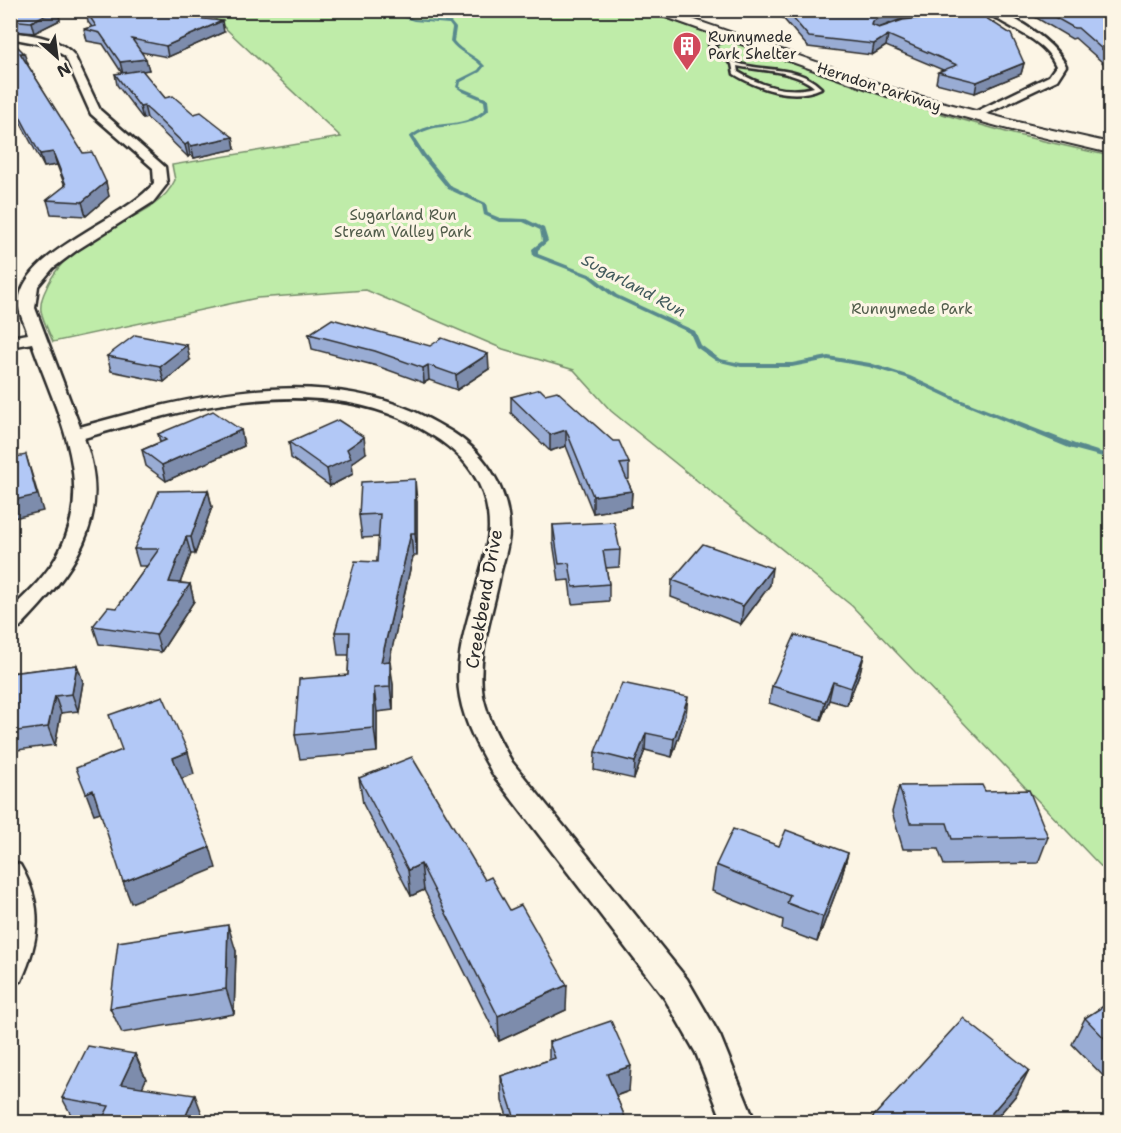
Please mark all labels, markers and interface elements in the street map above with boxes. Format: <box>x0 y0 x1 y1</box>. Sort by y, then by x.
north arrow <box>27 27 87 87</box>
place label: Runnymede Park Shelter <box>708 27 797 64</box>
building icon: Runnymede Park Shelter <box>671 30 703 72</box>
street label: Herndon Parkway <box>814 57 944 117</box>
text: N <box>53 58 74 82</box>
park label: Sugarland Run Stream Valley Park <box>334 205 472 242</box>
water label: Sugarland Run <box>578 249 689 322</box>
park label: Runnymede Park <box>851 299 973 319</box>
street label: Creekbend Drive <box>460 527 508 671</box>

